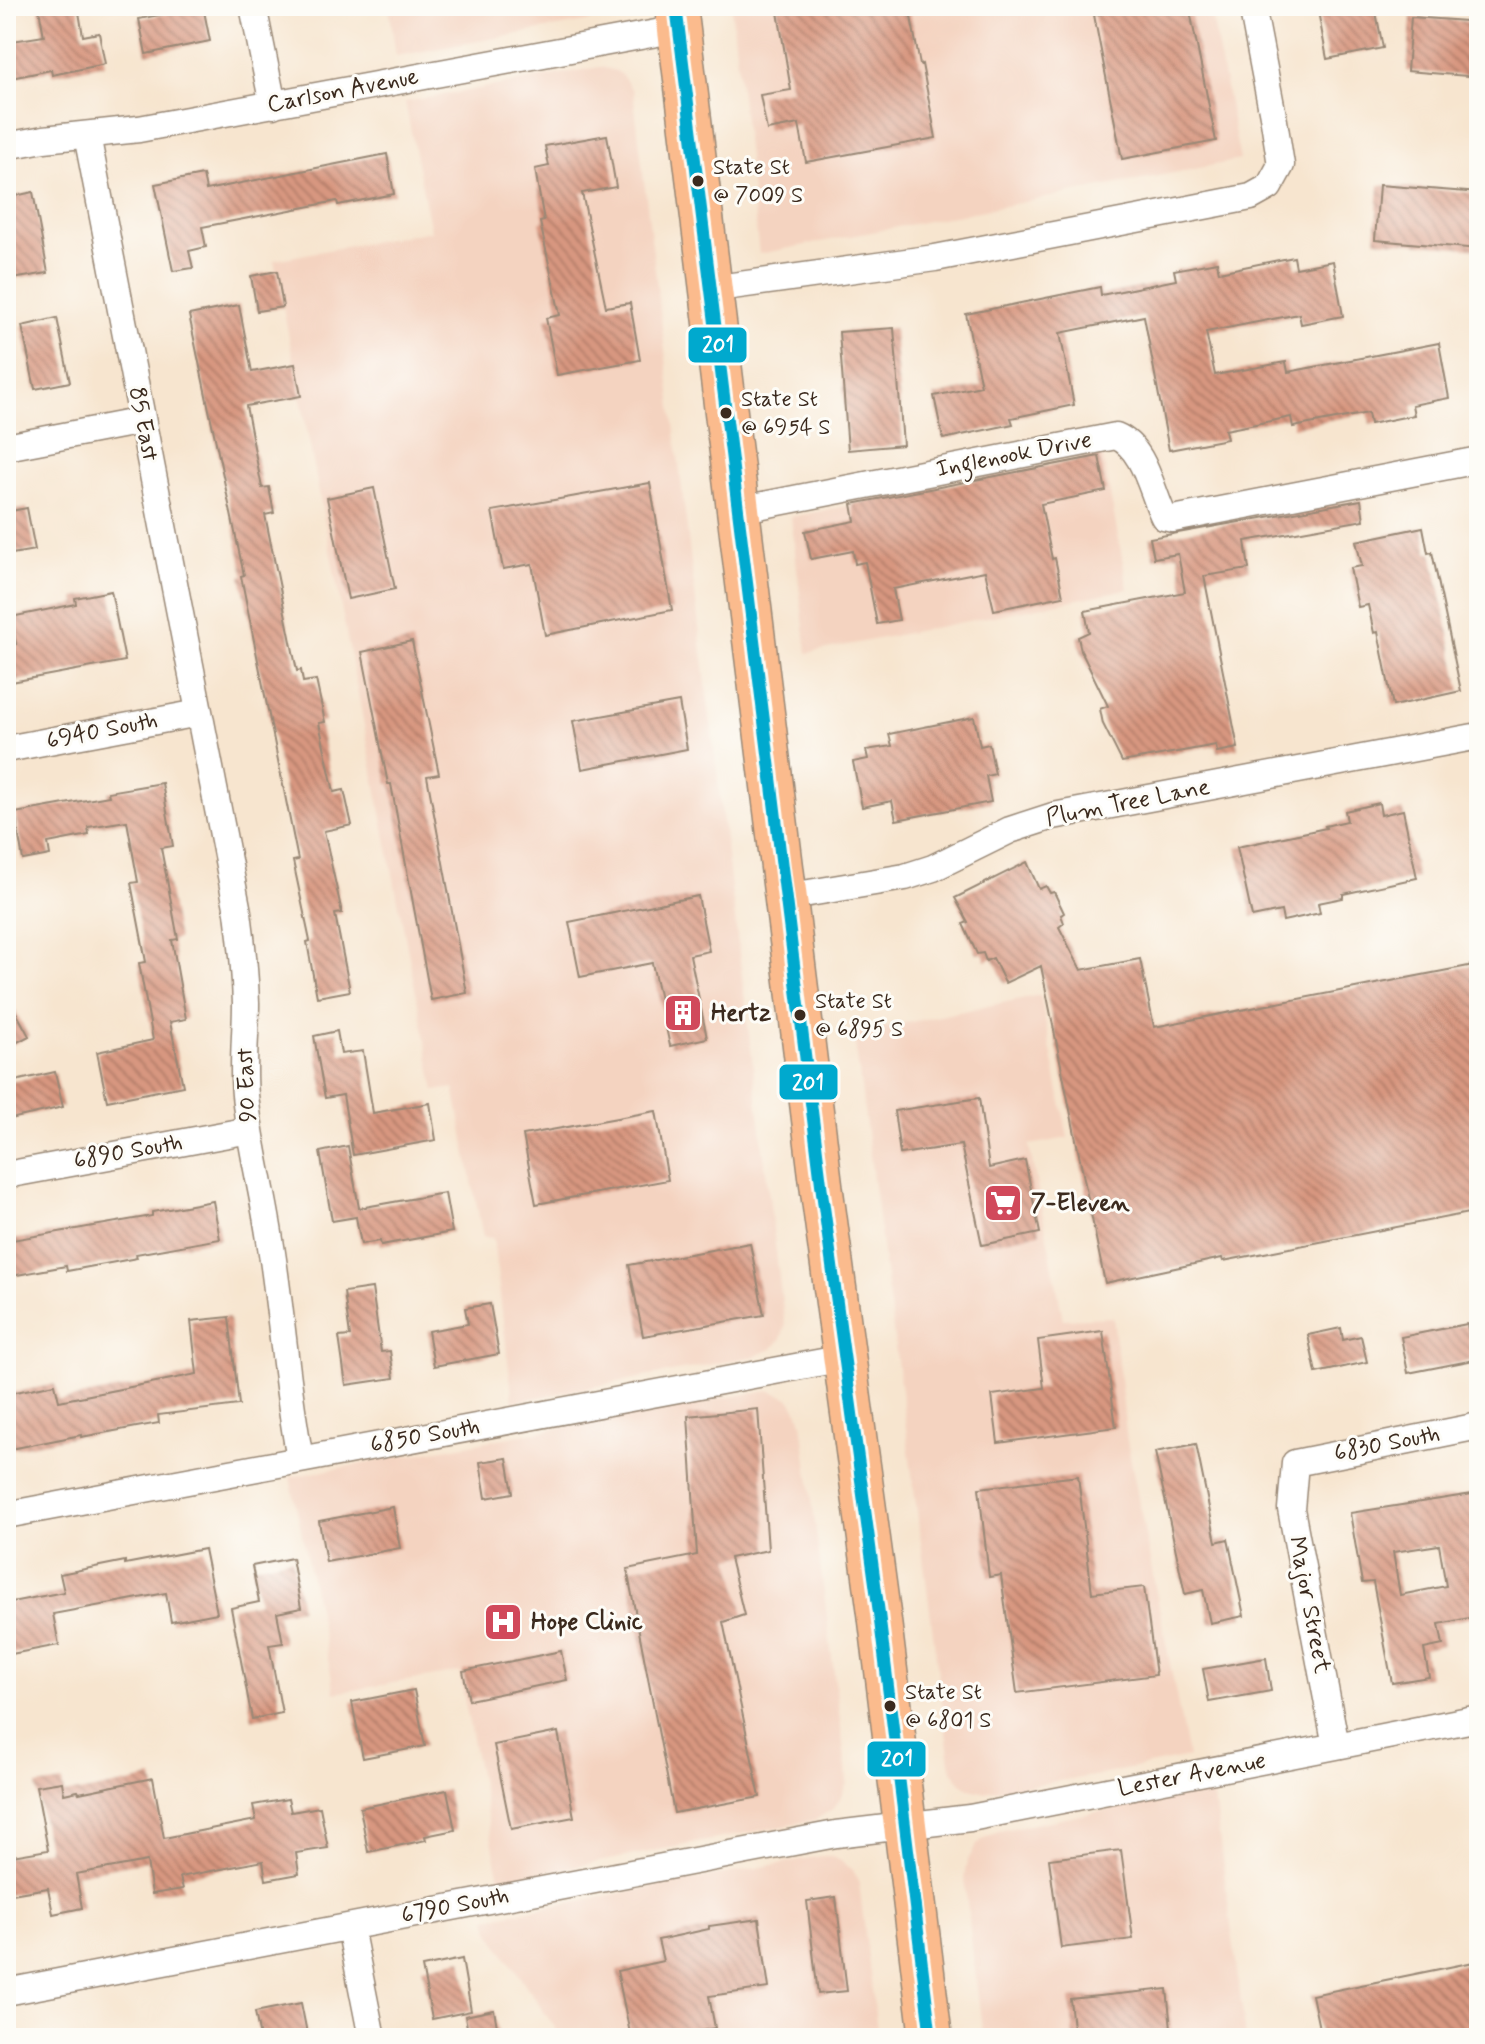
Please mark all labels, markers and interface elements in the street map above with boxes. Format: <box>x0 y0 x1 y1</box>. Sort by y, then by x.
street label: Carlson Avenue <box>265 61 421 121</box>
place label: State St @ 7009 S <box>713 154 803 210</box>
marker: State St @ 7009 S <box>690 173 706 189</box>
line badge: 201 <box>687 326 748 364</box>
text: 201 <box>702 332 734 360</box>
street label: 85 East <box>121 384 165 464</box>
place label: State St @ 6954 S <box>741 386 831 442</box>
marker: State St @ 6954 S <box>718 405 734 421</box>
street label: Inglenook Drive <box>933 425 1095 488</box>
street label: 6940 South <box>44 705 160 757</box>
street label: Plum Tree Lane <box>1043 772 1213 834</box>
place label: State St @ 6895 S <box>815 988 903 1044</box>
building icon: Hertz <box>662 992 704 1034</box>
place label: Hertz <box>711 998 771 1029</box>
marker: State St @ 6895 S <box>792 1007 808 1023</box>
street label: 90 East <box>230 1047 264 1123</box>
line badge: 201 <box>778 1063 839 1101</box>
text: 201 <box>792 1070 824 1098</box>
street label: 6890 South <box>71 1127 185 1177</box>
supermarket icon: 7-Eleven <box>982 1182 1024 1224</box>
place label: 7-Eleven <box>1031 1188 1130 1219</box>
street label: 6850 South <box>368 1411 482 1461</box>
street label: 6830 South <box>1331 1419 1443 1469</box>
street label: Major Street <box>1281 1534 1337 1676</box>
hospital icon: Hope Clinic <box>482 1601 524 1643</box>
place label: Hope Clinic <box>531 1607 643 1638</box>
place label: State St @ 6801 S <box>905 1679 992 1735</box>
marker: State St @ 6801 S <box>882 1698 898 1714</box>
line badge: 201 <box>866 1740 927 1778</box>
street label: Lester Avenue <box>1115 1745 1269 1805</box>
text: 201 <box>881 1746 913 1774</box>
street label: 6790 South <box>399 1880 511 1932</box>

